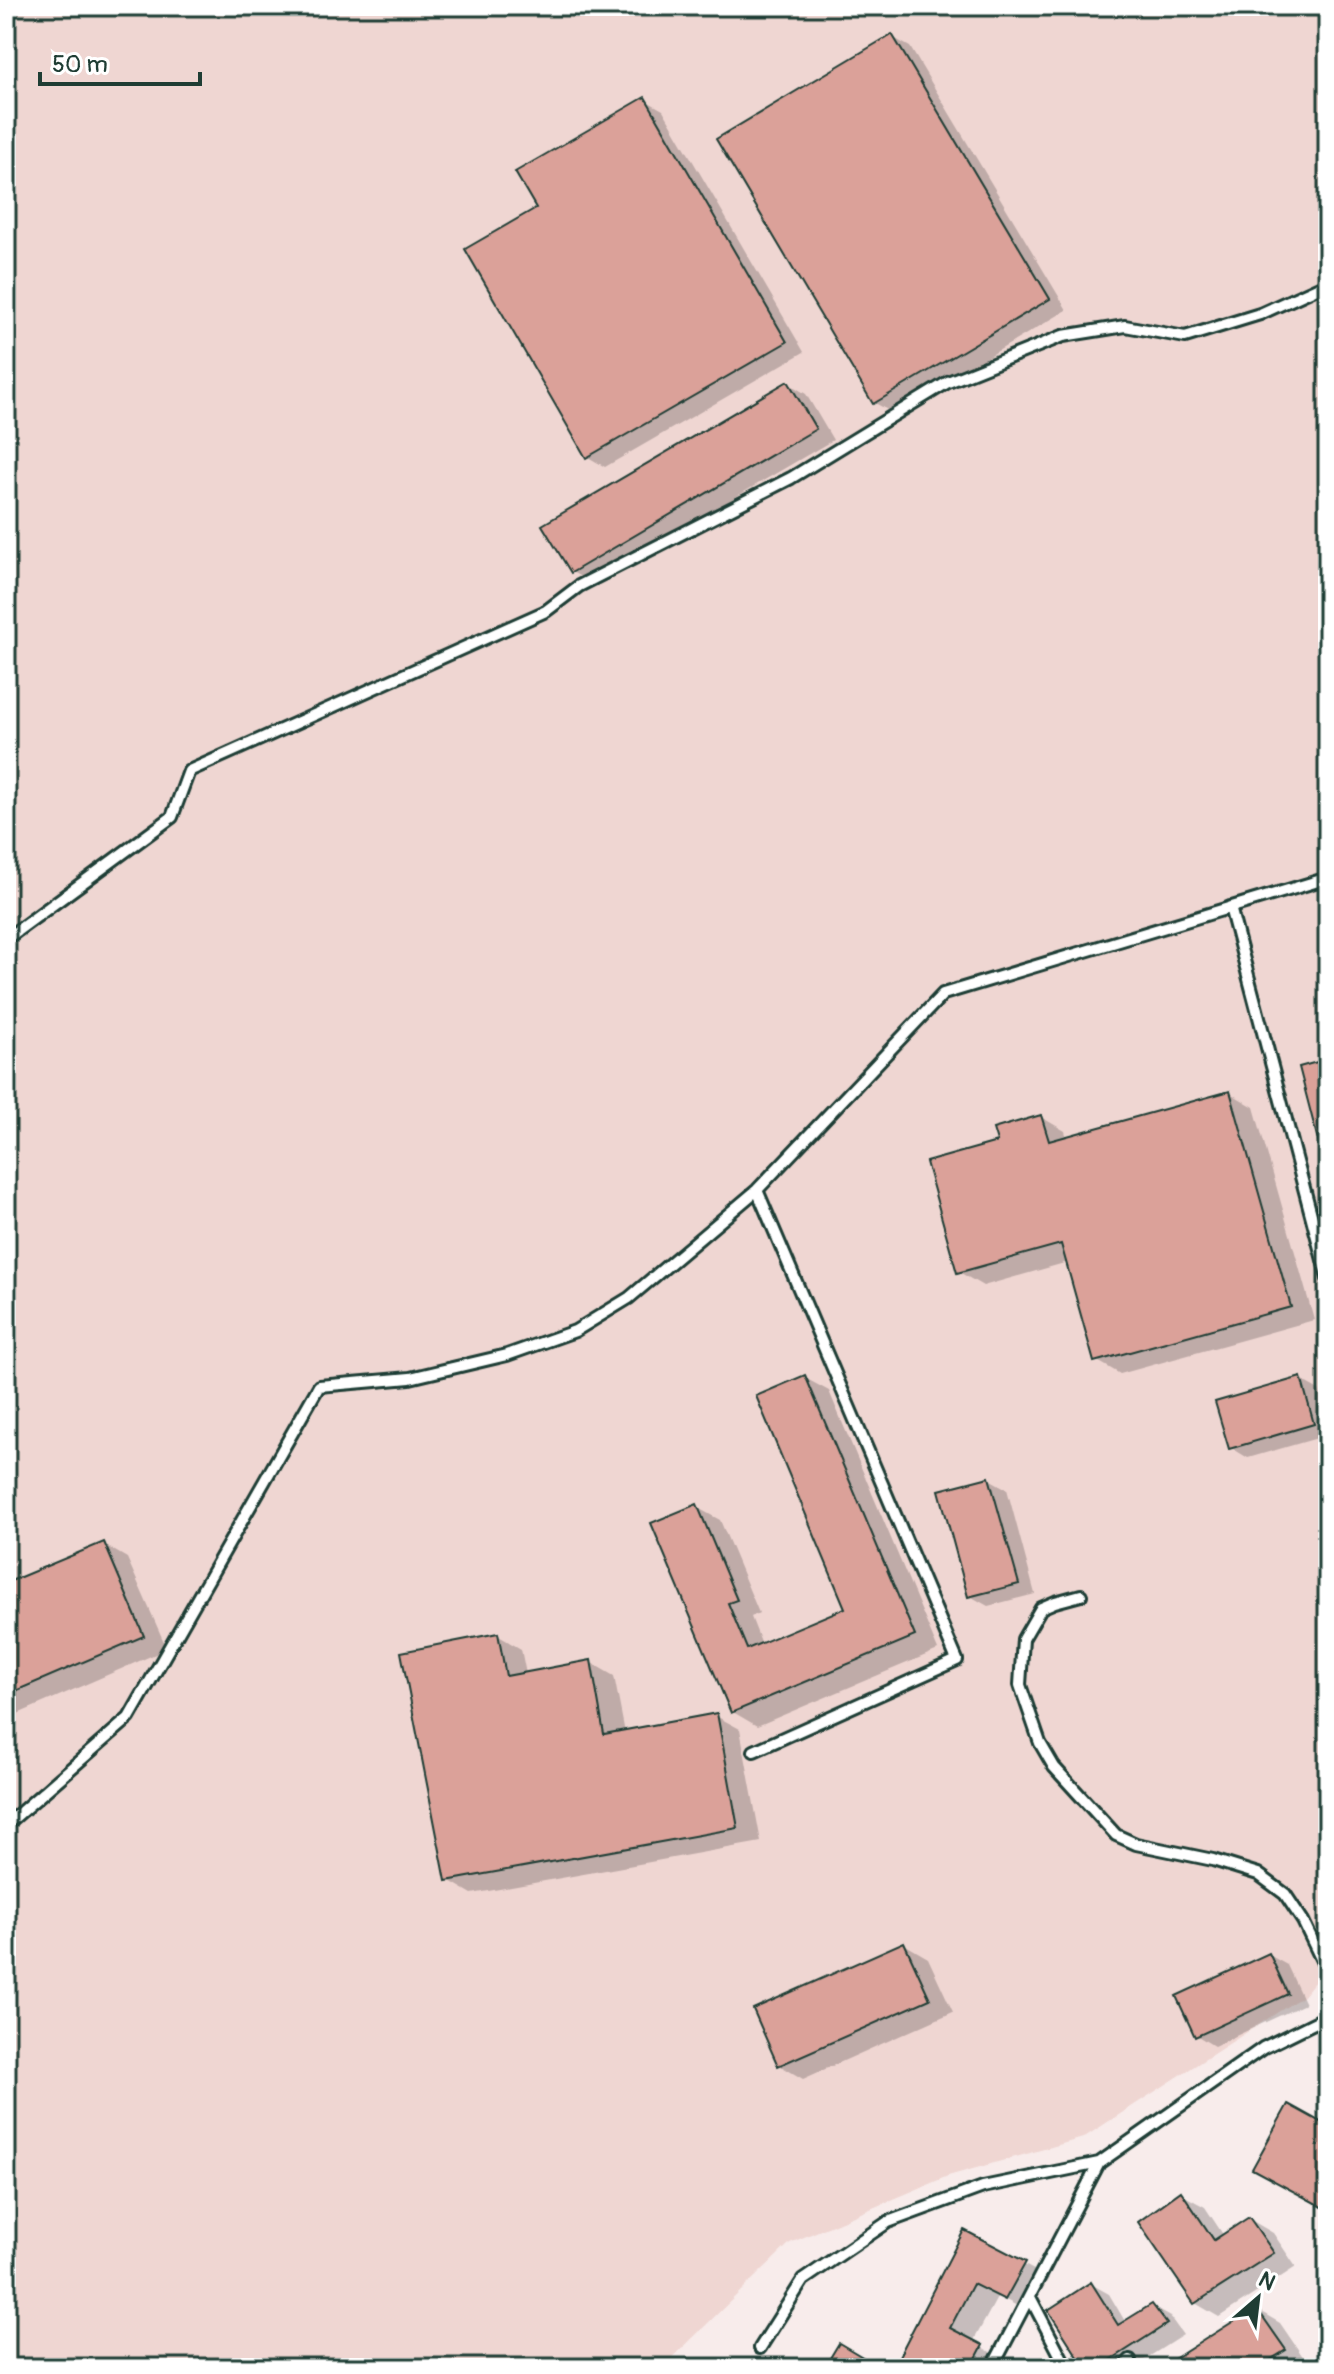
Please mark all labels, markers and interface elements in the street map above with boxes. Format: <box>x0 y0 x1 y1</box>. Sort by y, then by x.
scale bar <box>40 36 200 86</box>
text: 50 m <box>52 50 108 79</box>
north arrow <box>1218 2258 1298 2338</box>
text: N <box>1254 2265 1280 2297</box>

